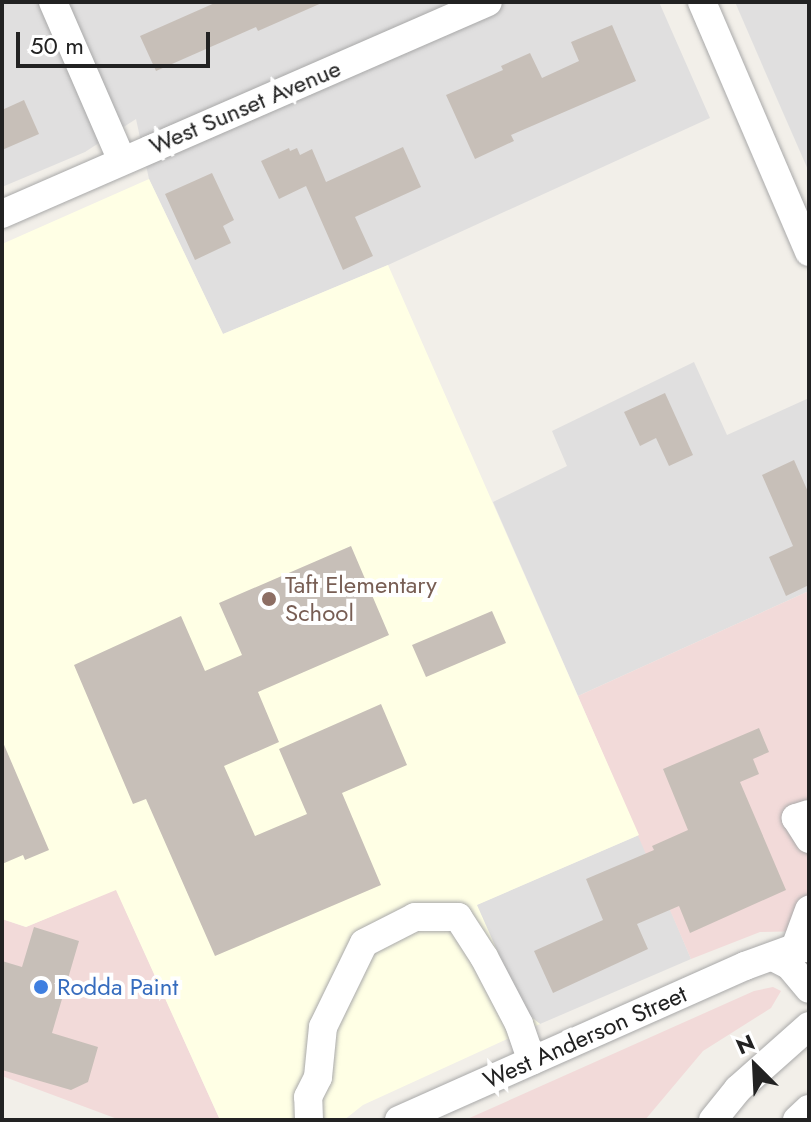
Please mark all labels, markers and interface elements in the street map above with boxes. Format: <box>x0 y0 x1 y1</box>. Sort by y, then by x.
scale bar <box>20 16 214 66</box>
text: 50 m <box>30 28 84 63</box>
street label: West Sunset Avenue <box>145 54 345 160</box>
place label: Taft Elementary School <box>285 571 437 627</box>
marker: Taft Elementary School <box>260 590 278 608</box>
place label: Rodda Paint <box>57 973 178 1001</box>
marker: Rodda Paint <box>32 978 50 996</box>
street label: West Anderson Street <box>479 979 691 1095</box>
north arrow <box>715 1026 795 1106</box>
text: N <box>731 1026 760 1062</box>

